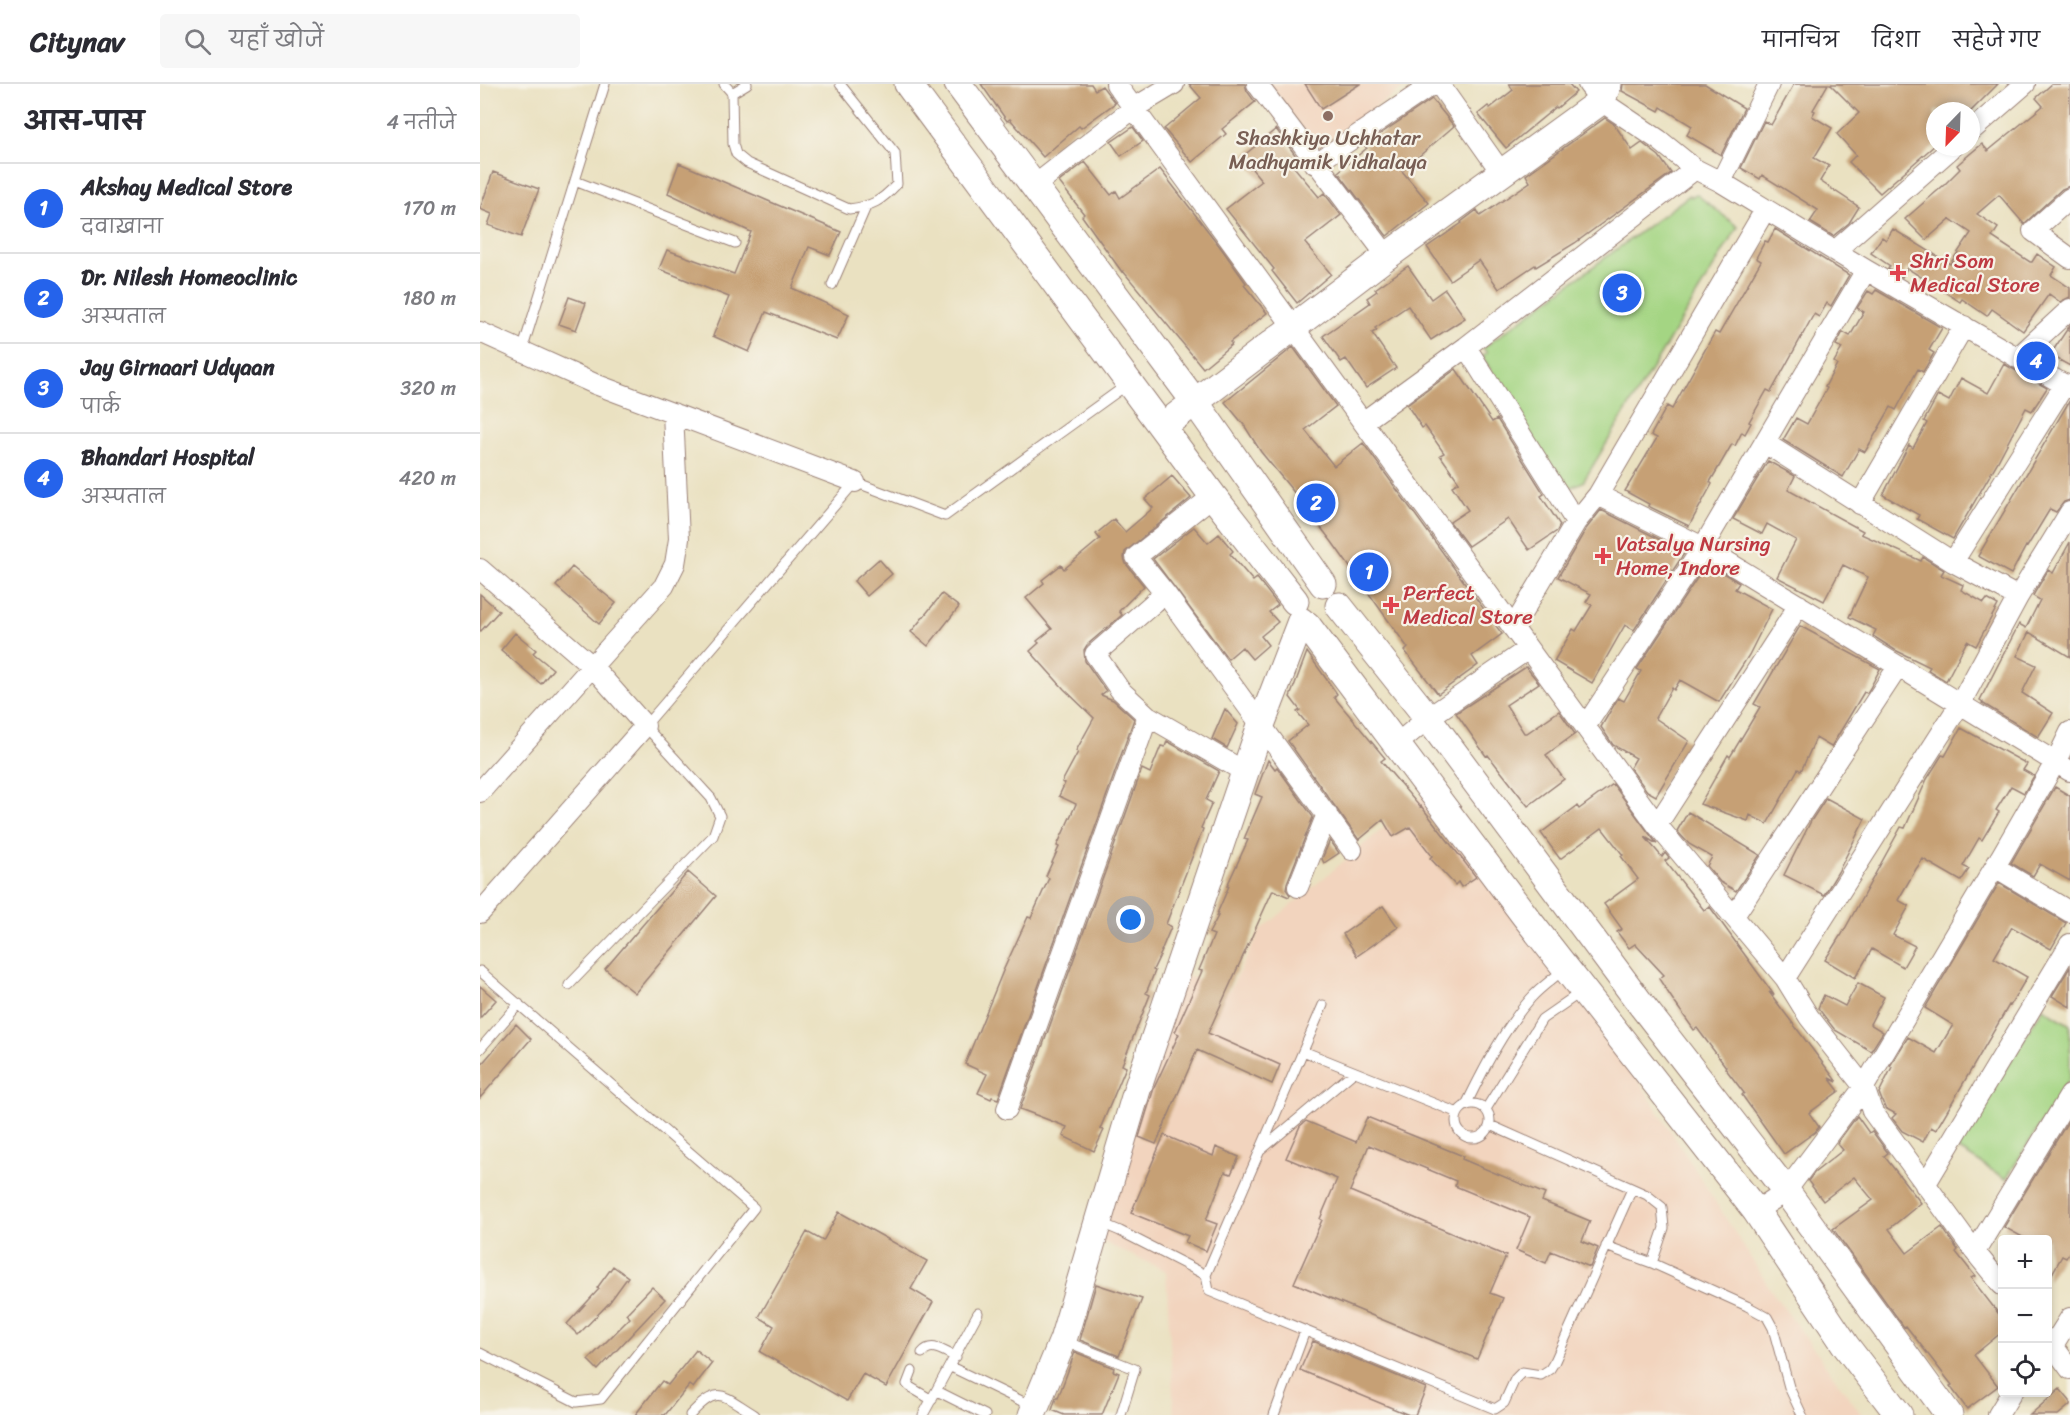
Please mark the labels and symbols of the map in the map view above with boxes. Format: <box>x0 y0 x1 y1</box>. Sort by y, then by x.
north arrow <box>1926 102 1980 156</box>
marker: Shashkiya Uchhatar Madhyamik Vidhalaya <box>1321 109 1335 123</box>
place label: Shashkiya Uchhatar Madhyamik Vidhalaya <box>1229 119 1428 181</box>
place label: Shri Som Medical Store <box>1910 242 2040 304</box>
marker: Shri Som Medical Store <box>1891 266 1905 280</box>
pin: 3 <box>1602 270 1642 316</box>
pin: 4 <box>2016 338 2056 384</box>
pin: 2 <box>1296 480 1336 526</box>
place label: Vatsalya Nursing Home, Indore <box>1616 525 1771 587</box>
marker: Vatsalya Nursing Home, Indore <box>1594 547 1612 565</box>
pin: 1 <box>1350 550 1388 594</box>
place label: Perfect Medical Store <box>1403 574 1533 636</box>
marker: Perfect Medical Store <box>1384 598 1398 612</box>
your location <box>1116 905 1145 934</box>

